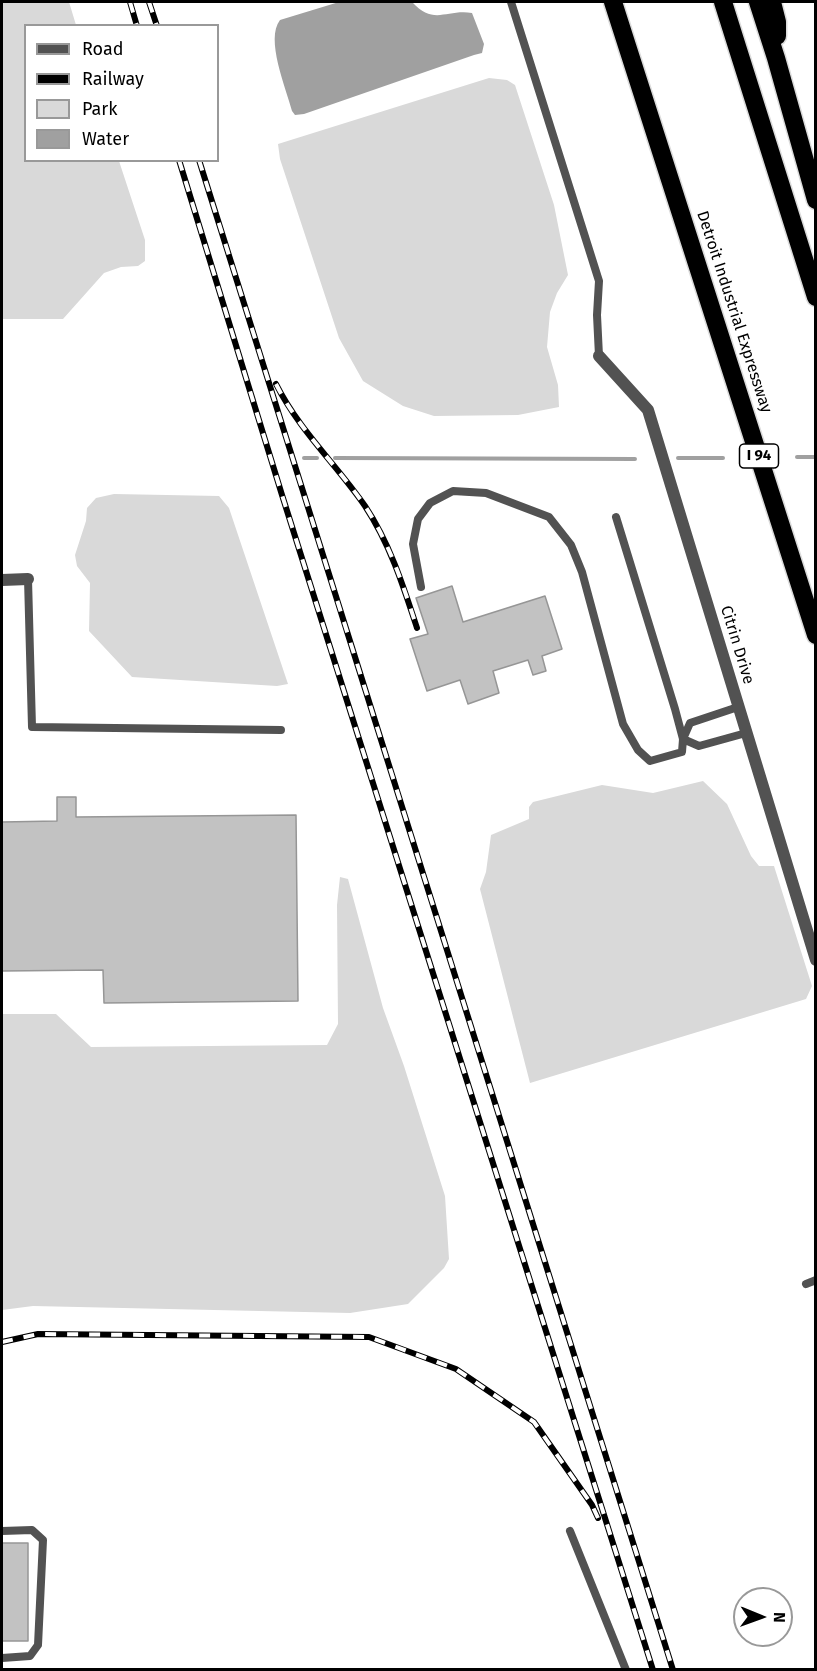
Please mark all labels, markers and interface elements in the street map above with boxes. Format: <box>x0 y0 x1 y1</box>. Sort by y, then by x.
legend <box>24 24 219 162</box>
text: Road <box>82 38 124 60</box>
text: Railway <box>82 68 144 90</box>
text: Park <box>82 98 117 120</box>
text: Water <box>82 128 129 150</box>
street label: Detroit Industrial Expressway <box>692 209 776 415</box>
road number: I 94 <box>740 444 778 468</box>
street label: Citrin Drive <box>716 603 758 687</box>
north arrow <box>733 1587 793 1647</box>
text: N <box>770 1612 789 1623</box>

